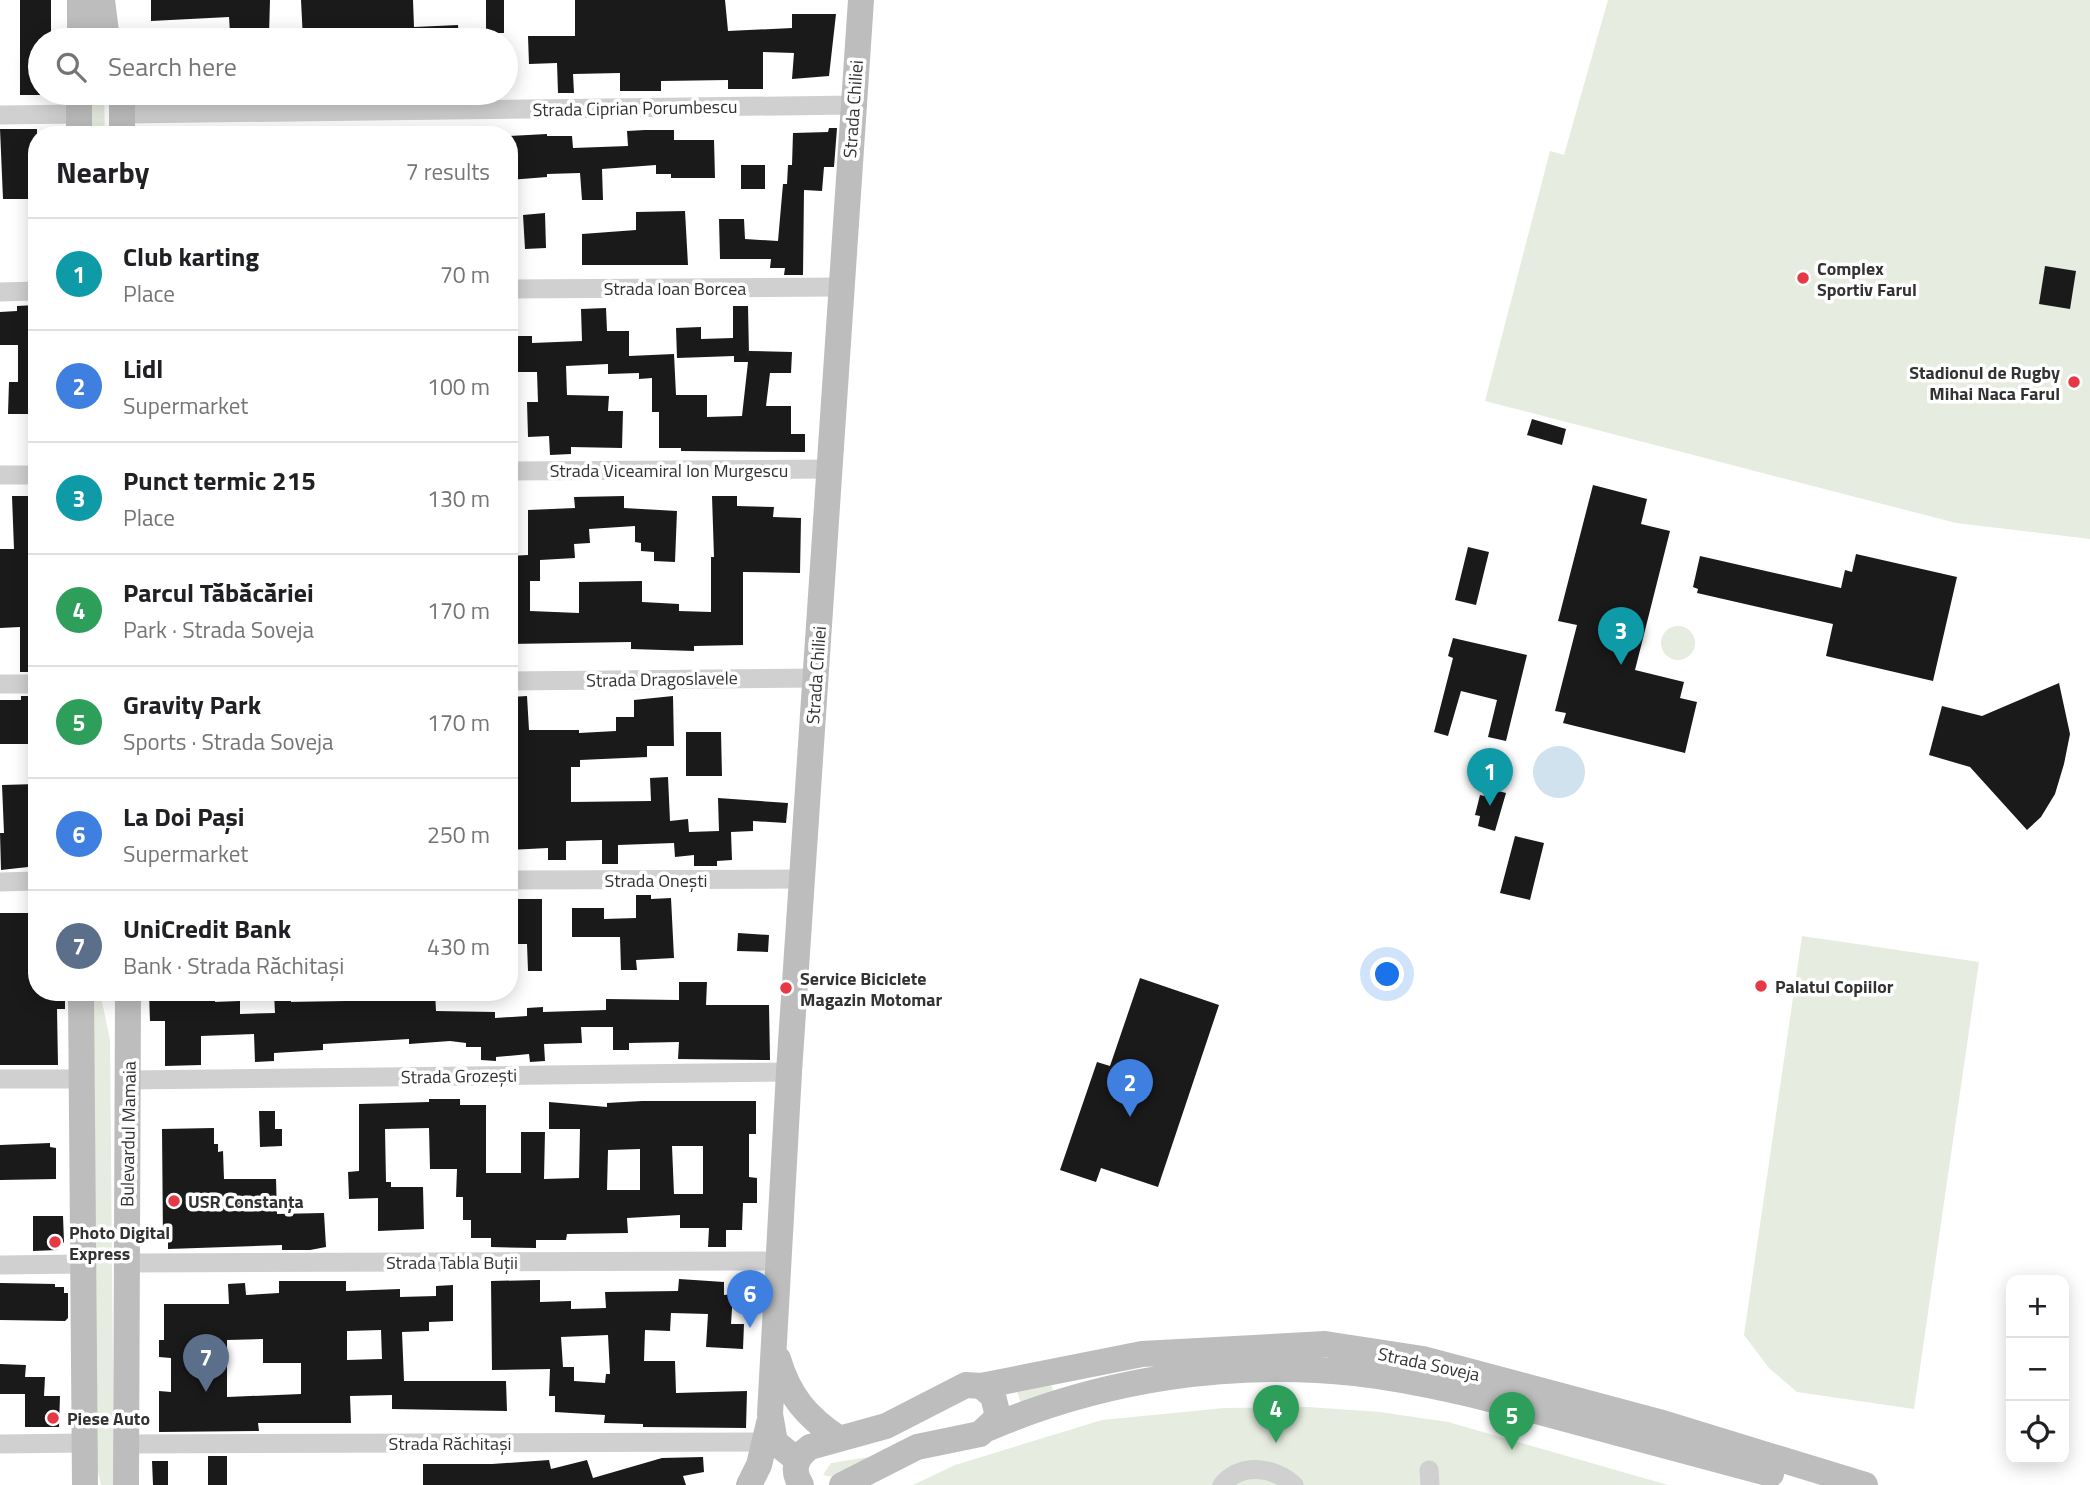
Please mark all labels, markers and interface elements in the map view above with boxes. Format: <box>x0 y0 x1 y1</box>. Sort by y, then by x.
search box <box>28 28 518 105</box>
text: Search here <box>108 47 237 86</box>
icon: search <box>52 48 90 86</box>
street label: Strada Chiliei <box>836 59 870 159</box>
street label: Strada Ciprian Porumbescu <box>532 93 738 123</box>
text: Nearby <box>56 149 149 195</box>
text: 7 results <box>406 154 490 189</box>
text: Club karting <box>123 237 259 276</box>
place label: Complex Sportiv Farul <box>1817 255 1917 303</box>
text: 1 <box>73 257 85 292</box>
text: 70 m <box>440 257 490 292</box>
marker: Complex Sportiv Farul <box>1795 270 1811 286</box>
street label: Strada Ioan Borcea <box>604 275 746 302</box>
text: Place <box>123 276 175 311</box>
text: Lidl <box>123 349 163 388</box>
place label: Stadionul de Rugby Mihai Naca Farul <box>1909 359 2060 407</box>
text: 2 <box>73 369 85 404</box>
text: 100 m <box>427 369 490 404</box>
marker: Stadionul de Rugby Mihai Naca Farul <box>2066 374 2082 390</box>
text: Supermarket <box>123 388 248 423</box>
street label: Strada Viceamiral Ion Murgescu <box>550 457 788 484</box>
text: Punct termic 215 <box>123 461 316 500</box>
text: 3 <box>73 481 85 516</box>
text: 130 m <box>427 481 490 516</box>
text: Place <box>123 500 175 535</box>
text: Parcul Tăbăcăriei <box>123 573 314 612</box>
text: 4 <box>73 593 85 628</box>
text: 170 m <box>427 593 490 628</box>
pin: 3 <box>1598 607 1644 665</box>
text: Park · Strada Soveja <box>123 612 314 647</box>
street label: Strada Chiliei <box>799 625 833 725</box>
street label: Strada Dragoslavele <box>586 664 738 694</box>
text: Gravity Park <box>123 685 261 724</box>
text: 5 <box>73 705 85 740</box>
text: 170 m <box>427 705 490 740</box>
text: Sports · Strada Soveja <box>123 724 334 759</box>
pin: 1 <box>1467 748 1513 806</box>
text: La Doi Pași <box>123 797 245 836</box>
text: 6 <box>73 817 85 852</box>
text: 250 m <box>427 817 490 852</box>
text: Supermarket <box>123 836 248 871</box>
street label: Strada Onești <box>605 867 707 894</box>
text: UniCredit Bank <box>123 909 291 948</box>
text: 7 <box>73 929 85 964</box>
text: 430 m <box>427 929 490 964</box>
text: Bank · Strada Răchitași <box>123 948 344 983</box>
your location <box>1370 957 1404 991</box>
place label: Service Biciclete Magazin Motomar <box>800 965 943 1013</box>
place label: Palatul Copiilor <box>1775 973 1894 1000</box>
marker: Palatul Copiilor <box>1753 978 1769 994</box>
marker: Service Biciclete Magazin Motomar <box>778 980 794 996</box>
pin: 2 <box>1107 1059 1153 1117</box>
street label: Bulevardul Mamaia <box>113 1061 143 1207</box>
street label: Strada Grozești <box>401 1061 517 1091</box>
place label: USR Constanța <box>188 1188 304 1215</box>
marker: USR Constanța <box>166 1193 182 1209</box>
place label: Photo Digital Express <box>69 1219 170 1267</box>
marker: Photo Digital Express <box>47 1234 63 1250</box>
street label: Strada Tabla Buții <box>386 1249 518 1276</box>
pin: 6 <box>727 1270 773 1328</box>
map controls <box>2006 1275 2069 1464</box>
button: + <box>2006 1275 2069 1338</box>
pin: 7 <box>183 1334 229 1392</box>
button: − <box>2006 1338 2069 1401</box>
street label: Strada Soveja <box>1376 1340 1482 1388</box>
pin: 4 <box>1253 1385 1299 1443</box>
pin: 5 <box>1489 1392 1535 1450</box>
button: locate <box>2006 1401 2069 1464</box>
place label: Piese Auto <box>67 1405 150 1432</box>
marker: Piese Auto <box>45 1410 61 1426</box>
street label: Strada Răchitași <box>389 1430 511 1457</box>

